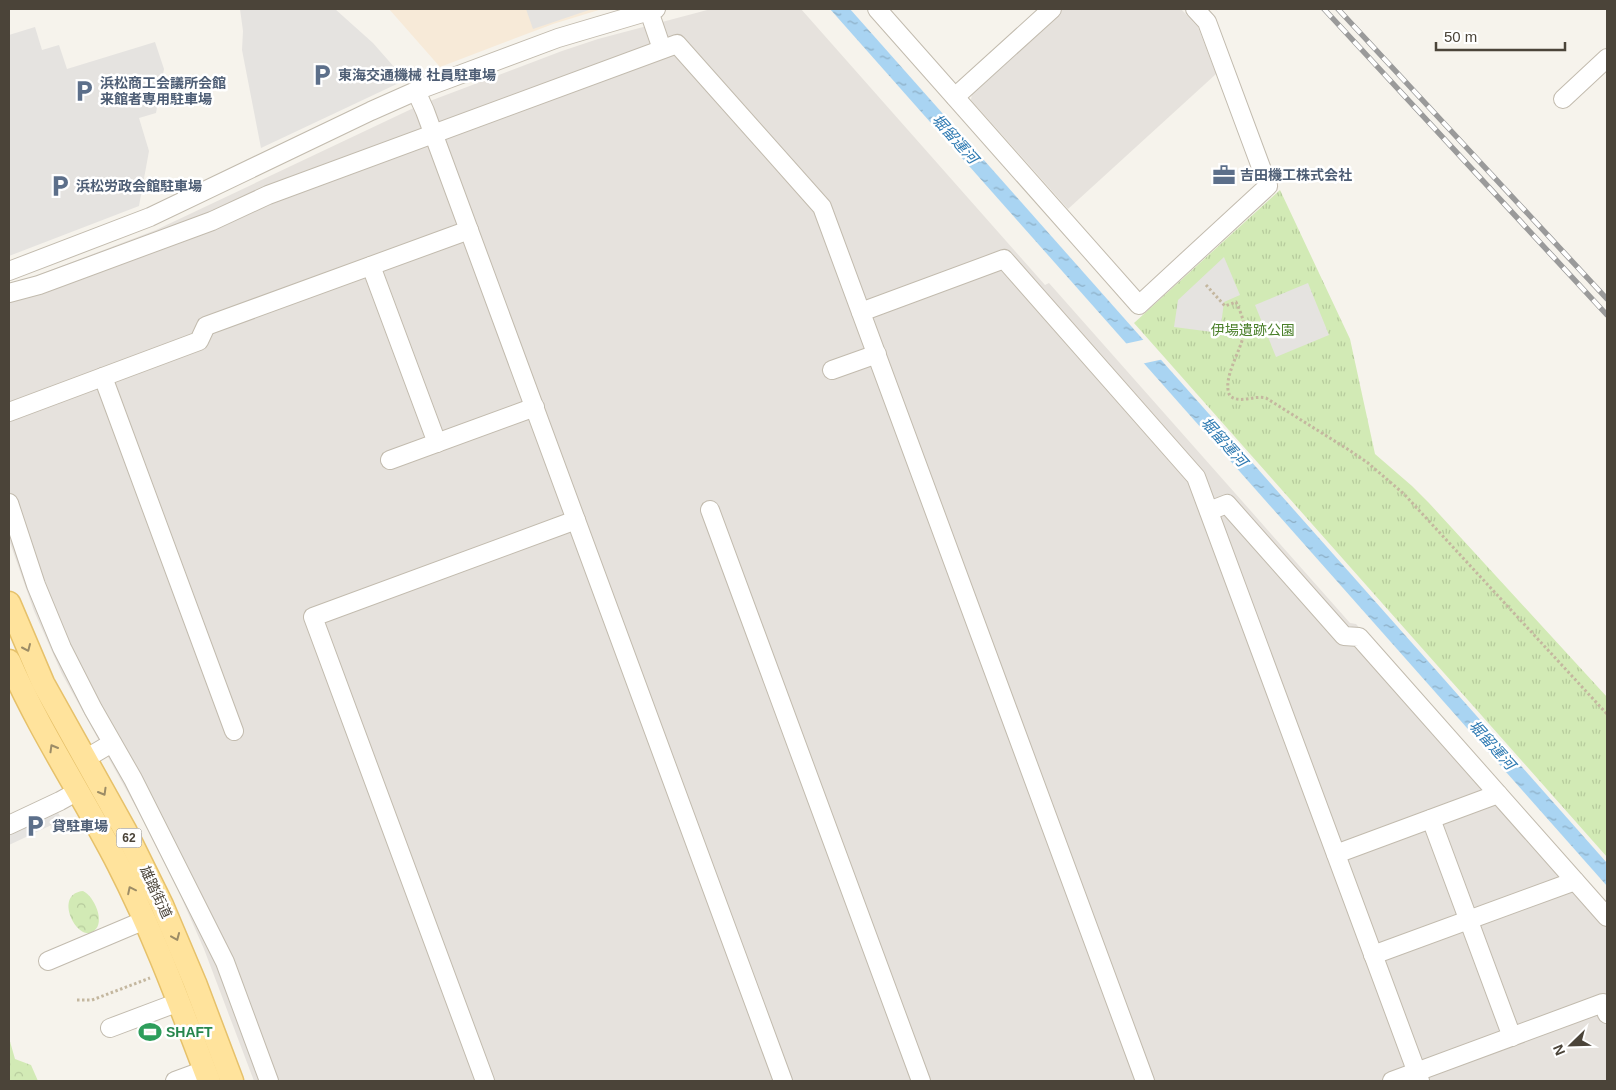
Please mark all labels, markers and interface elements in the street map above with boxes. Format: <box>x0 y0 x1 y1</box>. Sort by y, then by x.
scale bar <box>1436 20 1565 52</box>
text: 50 m <box>1444 28 1477 45</box>
parking icon: 東海交通機械 社員駐車場 <box>309 62 335 88</box>
place label: 東海交通機械 社員駐車場 <box>338 67 496 83</box>
place label: 浜松商工会議所会館 来館者専用駐車場 <box>100 75 226 107</box>
parking icon: 浜松商工会議所会館 来館者専用駐車場 <box>71 78 97 104</box>
water label: 堀留運河 <box>929 111 984 169</box>
office icon: 吉田機工株式会社 <box>1211 162 1237 188</box>
place label: 吉田機工株式会社 <box>1240 167 1352 183</box>
parking icon: 浜松労政会館駐車場 <box>47 173 73 199</box>
place label: 浜松労政会館駐車場 <box>76 178 202 194</box>
park label: 伊場遺跡公園 <box>1211 322 1295 338</box>
water label: 堀留運河 <box>1198 414 1253 472</box>
one-way arrow <box>21 643 32 652</box>
water label: 堀留運河 <box>1466 717 1521 775</box>
one-way arrow <box>49 744 59 753</box>
one-way arrow <box>97 786 107 795</box>
parking icon: 貸駐車場 <box>22 813 48 839</box>
place label: 貸駐車場 <box>52 818 108 834</box>
road number: 62 <box>116 828 142 848</box>
street label: 雄踏街道 <box>137 863 175 921</box>
one-way arrow <box>127 886 137 895</box>
one-way arrow <box>170 932 181 941</box>
sports icon: SHAFT <box>137 1019 163 1045</box>
north arrow <box>1546 1020 1596 1070</box>
place label: SHAFT <box>166 1024 213 1040</box>
text: N <box>1550 1042 1568 1058</box>

